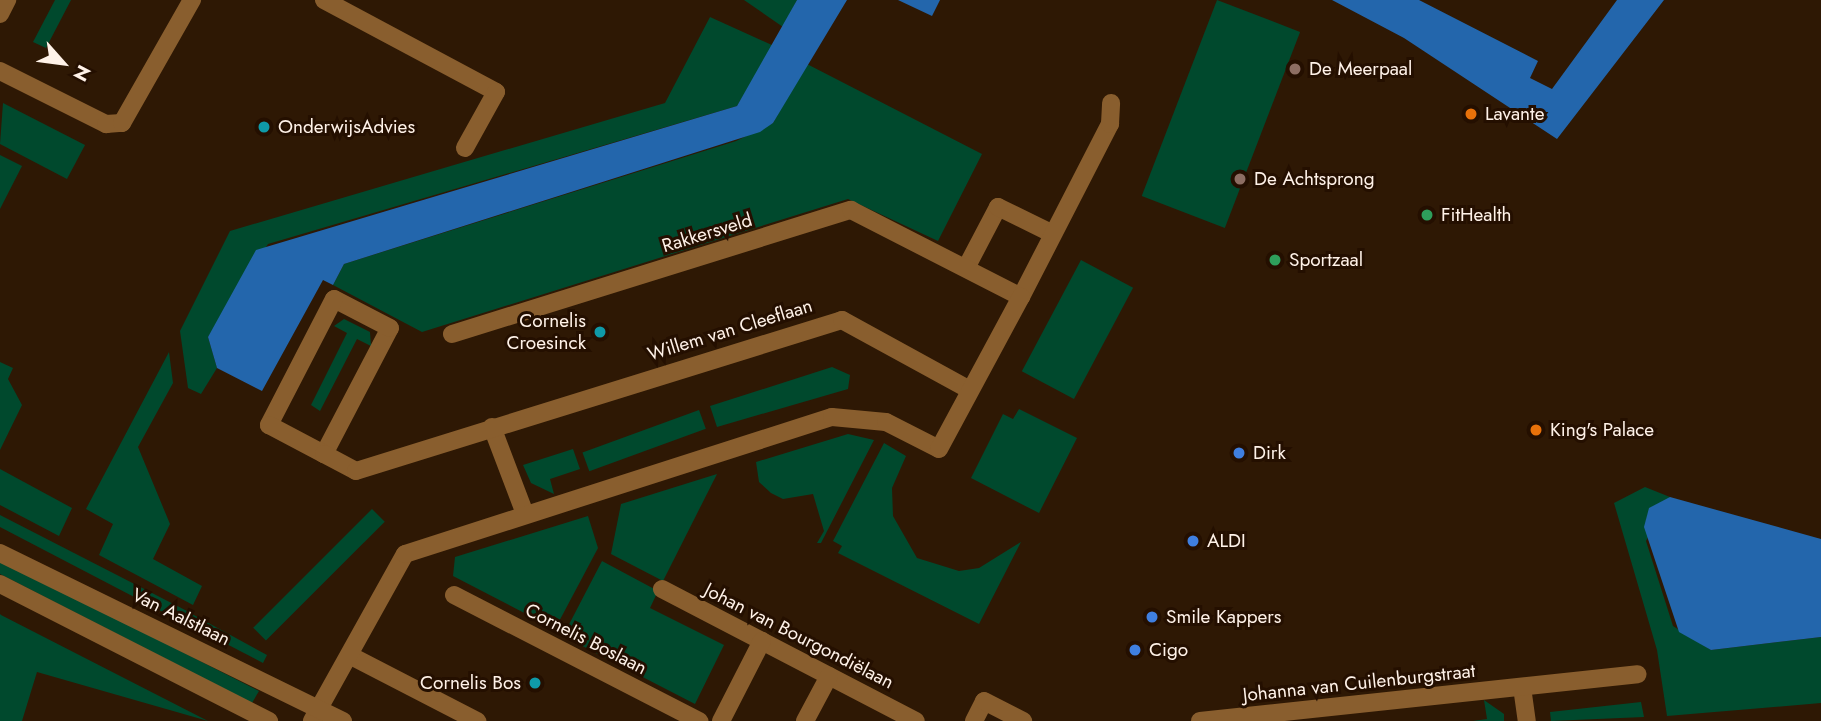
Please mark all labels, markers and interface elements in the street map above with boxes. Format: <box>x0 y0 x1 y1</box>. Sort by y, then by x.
north arrow <box>28 28 98 98</box>
place label: De Meerpaal <box>1309 58 1412 80</box>
text: N <box>67 60 97 86</box>
marker: De Meerpaal <box>1287 61 1303 77</box>
place label: Lavante <box>1485 103 1544 125</box>
marker: Lavante <box>1463 106 1479 122</box>
place label: OnderwijsAdvies <box>278 116 415 138</box>
marker: OnderwijsAdvies <box>256 119 272 135</box>
place label: De Achtsprong <box>1254 168 1374 190</box>
marker: De Achtsprong <box>1232 171 1248 187</box>
place label: FitHealth <box>1441 204 1511 226</box>
marker: FitHealth <box>1419 207 1435 223</box>
street label: Rakkersveld <box>659 208 755 258</box>
place label: Sportzaal <box>1289 249 1363 271</box>
marker: Sportzaal <box>1267 252 1283 268</box>
street label: Willem van Cleeflaan <box>645 294 815 366</box>
place label: Cornelis Croesinck <box>507 310 586 354</box>
marker: Cornelis Croesinck <box>592 324 608 340</box>
place label: King's Palace <box>1550 419 1654 441</box>
marker: King's Palace <box>1528 422 1544 438</box>
place label: Dirk <box>1253 442 1286 464</box>
marker: Dirk <box>1231 445 1247 461</box>
place label: ALDI <box>1207 530 1246 552</box>
marker: ALDI <box>1185 533 1201 549</box>
street label: Johan van Bourgondiëlaan <box>701 578 897 694</box>
street label: Van Aalstlaan <box>128 583 234 651</box>
street label: Cornelis Boslaan <box>521 599 651 679</box>
place label: Smile Kappers <box>1166 606 1282 628</box>
marker: Smile Kappers <box>1144 609 1160 625</box>
place label: Cigo <box>1149 639 1188 661</box>
marker: Cigo <box>1127 642 1143 658</box>
street label: Johanna van Cuilenburgstraat <box>1242 659 1476 707</box>
place label: Cornelis Bos <box>420 672 521 694</box>
marker: Cornelis Bos <box>527 675 543 691</box>

